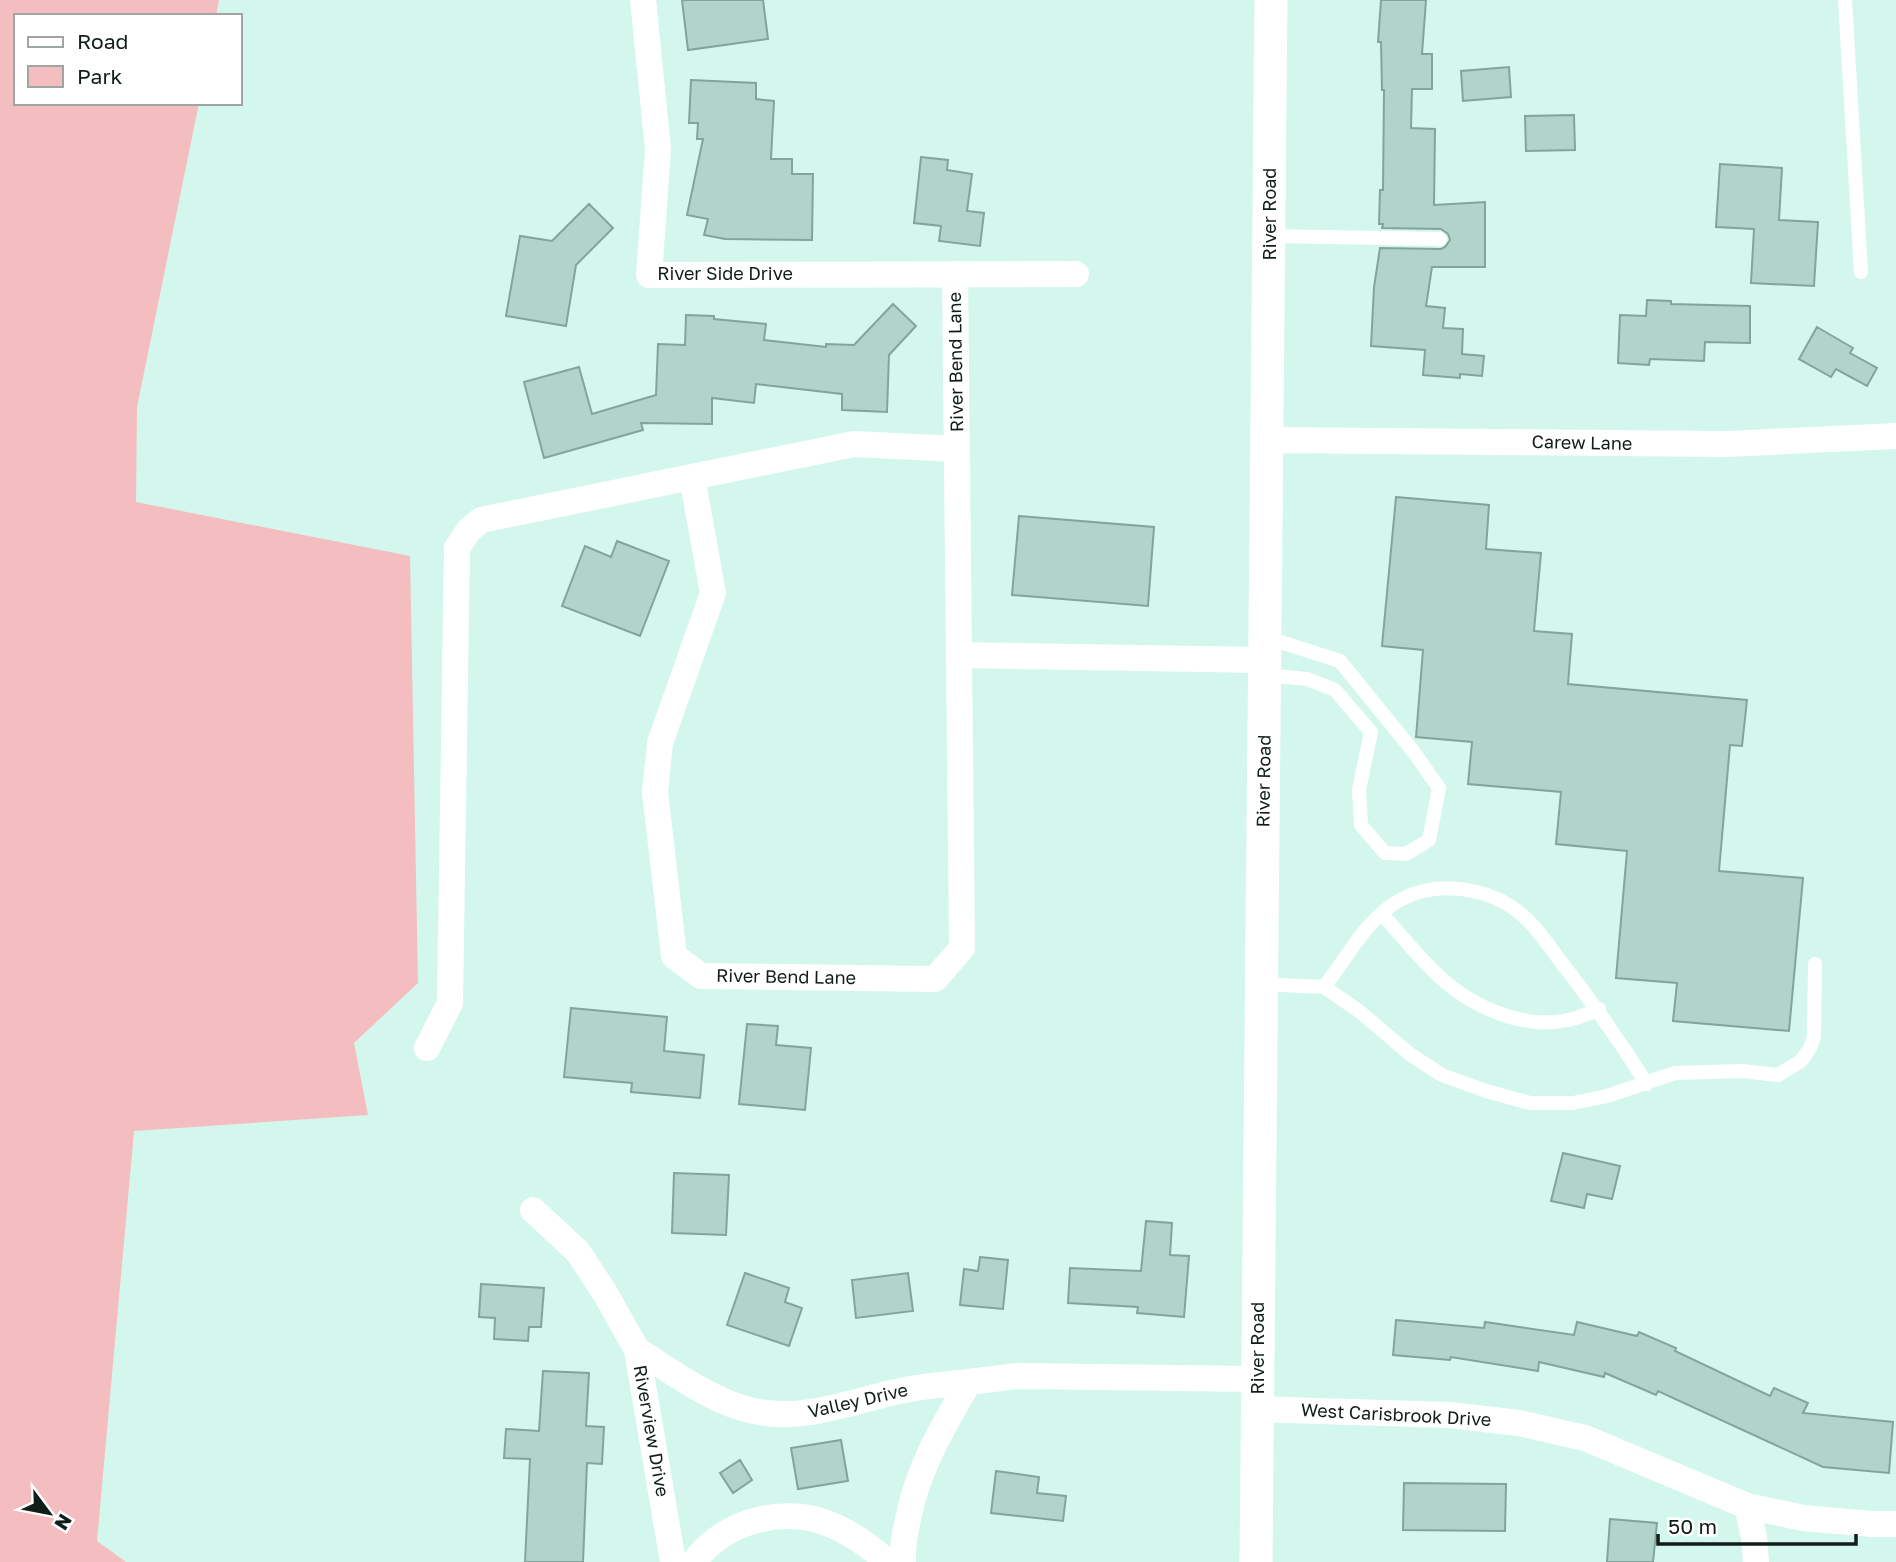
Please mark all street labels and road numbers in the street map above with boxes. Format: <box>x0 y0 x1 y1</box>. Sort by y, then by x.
street label: River Road <box>1258 168 1280 260</box>
street label: River Side Drive <box>657 262 793 284</box>
street label: River Bend Lane <box>943 292 967 432</box>
street label: Carew Lane <box>1531 430 1633 454</box>
street label: River Road <box>1251 734 1275 828</box>
street label: River Bend Lane <box>716 964 856 988</box>
street label: River Road <box>1246 1302 1268 1394</box>
street label: Riverview Drive <box>630 1363 674 1499</box>
street label: Valley Drive <box>806 1378 910 1422</box>
street label: West Carisbrook Drive <box>1300 1398 1492 1430</box>

